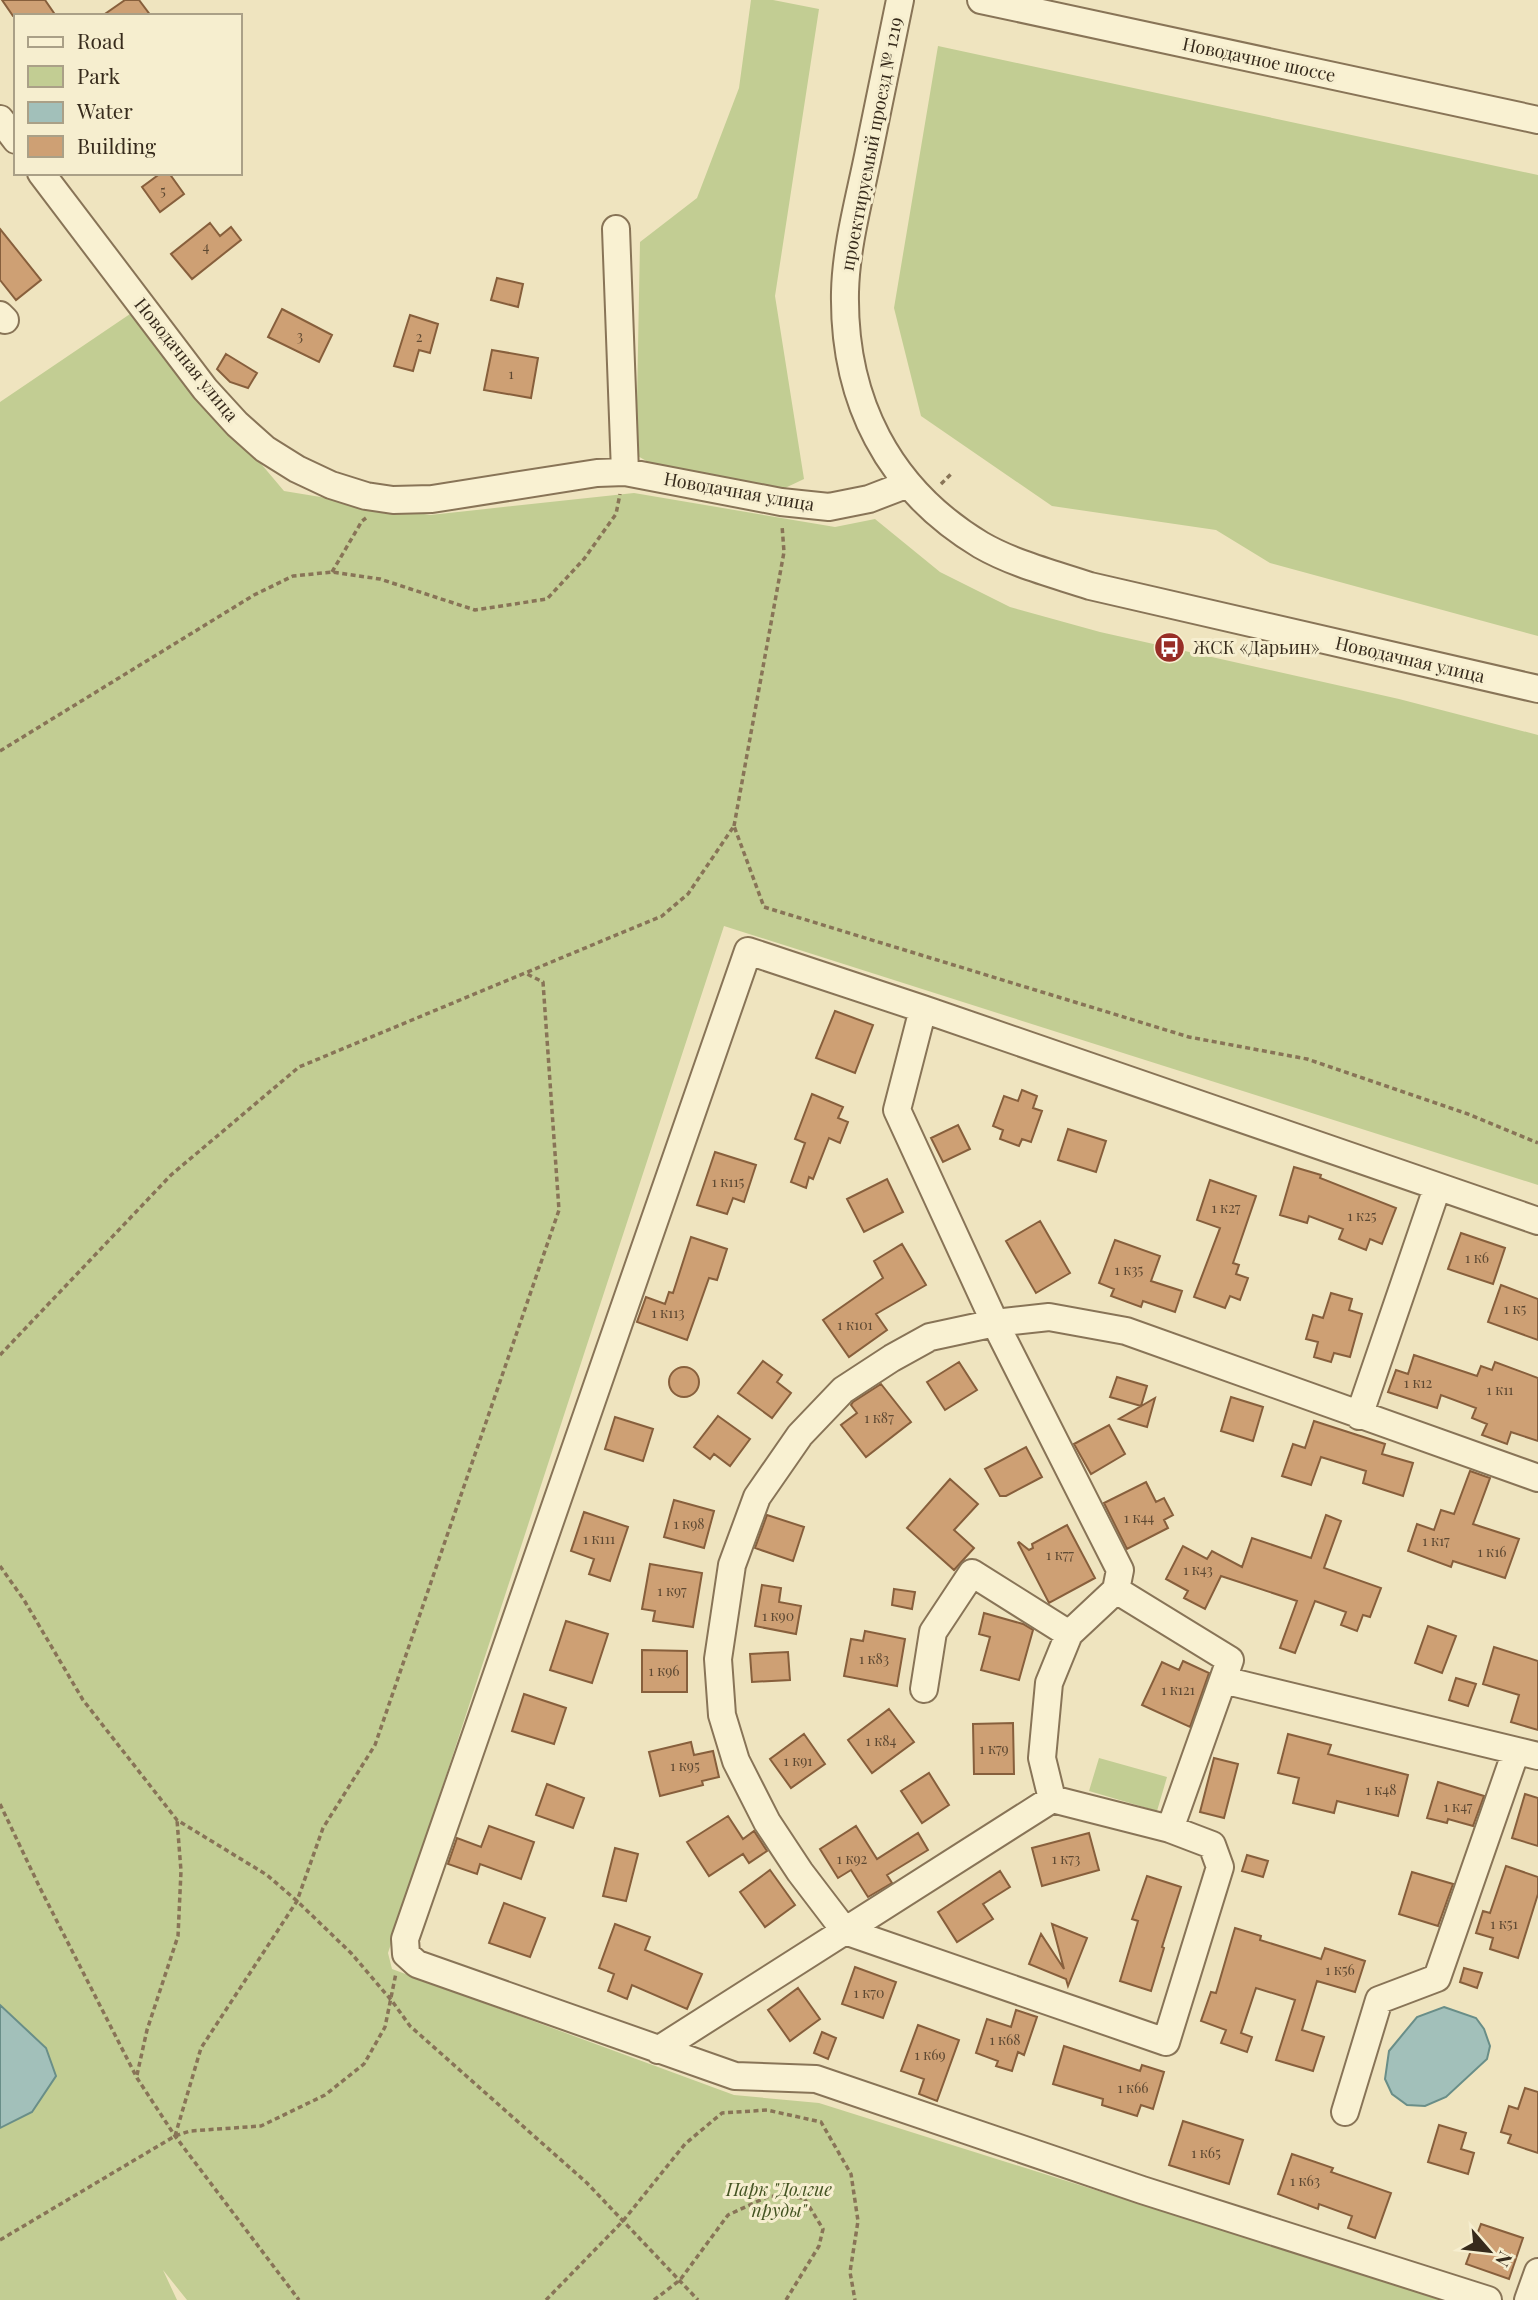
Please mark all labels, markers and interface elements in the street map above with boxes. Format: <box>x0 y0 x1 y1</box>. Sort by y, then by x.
legend <box>14 14 242 175</box>
street label: проектируемый проезд № 1219 <box>835 15 907 273</box>
text: Road <box>77 26 125 54</box>
street label: Новодачное шоссе <box>1180 31 1338 87</box>
text: Park <box>77 61 121 89</box>
text: Water <box>76 96 133 124</box>
text: Building <box>77 131 156 159</box>
house number: 5 <box>160 181 166 200</box>
house number: 4 <box>203 237 210 256</box>
street label: Новодачная улица <box>129 293 244 426</box>
house number: 3 <box>297 326 303 345</box>
house number: 2 <box>416 327 423 346</box>
house number: 1 <box>508 364 514 383</box>
street label: Новодачная улица <box>662 466 816 516</box>
street label: Новодачная улица <box>1333 630 1487 688</box>
bus stop icon: ЖСК «Дарьин» <box>1153 631 1187 665</box>
place label: ЖСК «Дарьин» <box>1193 635 1320 659</box>
house number: 1 к115 <box>712 1172 745 1191</box>
house number: 1 к27 <box>1211 1198 1241 1217</box>
house number: 1 к25 <box>1347 1206 1377 1225</box>
house number: 1 к6 <box>1465 1248 1489 1267</box>
house number: 1 к35 <box>1115 1260 1144 1279</box>
house number: 1 к5 <box>1504 1299 1526 1318</box>
house number: 1 к113 <box>651 1303 685 1322</box>
house number: 1 к101 <box>837 1315 873 1334</box>
house number: 1 к12 <box>1404 1373 1433 1392</box>
house number: 1 к11 <box>1486 1380 1514 1399</box>
house number: 1 к87 <box>864 1408 894 1427</box>
house number: 1 к44 <box>1124 1508 1154 1527</box>
house number: 1 к98 <box>673 1514 705 1533</box>
house number: 1 к111 <box>583 1529 615 1548</box>
house number: 1 к17 <box>1422 1531 1450 1550</box>
house number: 1 к16 <box>1477 1542 1507 1561</box>
house number: 1 к77 <box>1046 1545 1074 1564</box>
house number: 1 к43 <box>1183 1560 1213 1579</box>
house number: 1 к97 <box>657 1581 687 1600</box>
house number: 1 к90 <box>762 1606 794 1625</box>
house number: 1 к83 <box>859 1649 889 1668</box>
house number: 1 к96 <box>648 1661 680 1680</box>
house number: 1 к121 <box>1161 1680 1195 1699</box>
house number: 1 к84 <box>866 1731 897 1750</box>
house number: 1 к79 <box>979 1739 1009 1758</box>
house number: 1 к91 <box>784 1751 812 1770</box>
house number: 1 к95 <box>670 1756 700 1775</box>
house number: 1 к48 <box>1366 1780 1396 1799</box>
house number: 1 к47 <box>1443 1797 1473 1816</box>
house number: 1 к92 <box>837 1849 868 1868</box>
house number: 1 к73 <box>1052 1849 1080 1868</box>
house number: 1 к51 <box>1490 1914 1518 1933</box>
house number: 1 к56 <box>1325 1960 1355 1979</box>
house number: 1 к70 <box>854 1983 884 2002</box>
house number: 1 к68 <box>989 2030 1021 2049</box>
house number: 1 к69 <box>914 2045 946 2064</box>
house number: 1 к66 <box>1117 2078 1149 2097</box>
house number: 1 к65 <box>1191 2143 1221 2162</box>
house number: 1 к63 <box>1290 2171 1320 2190</box>
park label: Парк "Долгие пруды" <box>725 2177 832 2222</box>
north arrow <box>1454 2216 1524 2286</box>
text: N <box>1490 2247 1520 2272</box>

